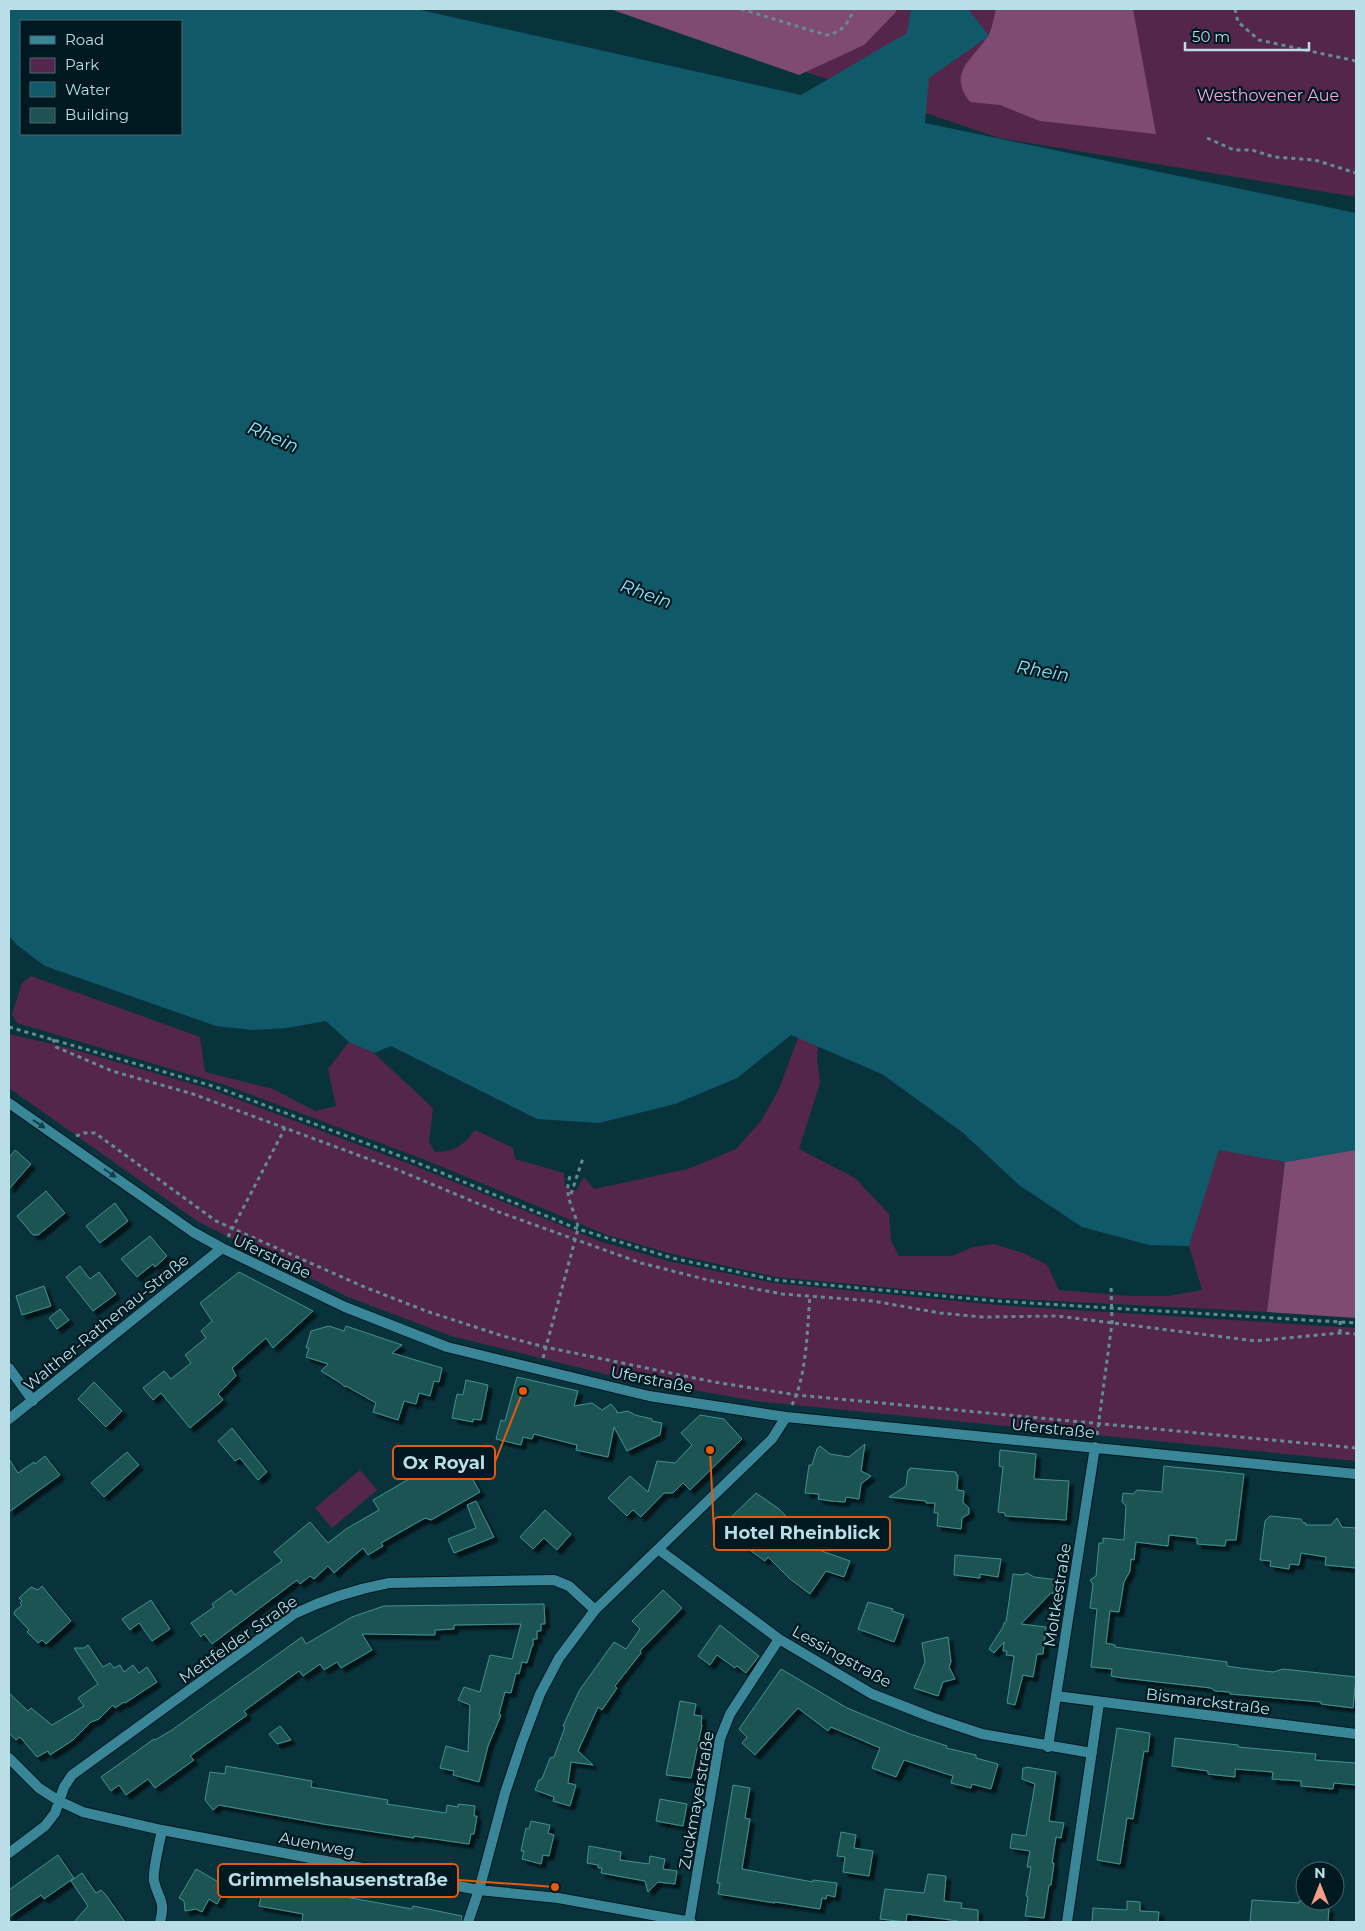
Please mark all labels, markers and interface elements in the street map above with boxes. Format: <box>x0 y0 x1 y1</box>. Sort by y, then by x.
legend <box>20 20 182 135</box>
scale bar <box>1185 20 1309 52</box>
text: 50 m <box>1192 27 1230 46</box>
text: Road <box>65 30 104 49</box>
text: Park <box>65 55 99 74</box>
text: Water <box>65 80 111 99</box>
park label: Westhovener Aue <box>1197 86 1339 105</box>
text: Building <box>65 105 129 124</box>
water label: Rhein <box>244 417 302 457</box>
water label: Rhein <box>617 575 675 613</box>
water label: Rhein <box>1015 656 1071 686</box>
one-way arrow <box>32 1119 46 1129</box>
one-way arrow <box>103 1168 116 1178</box>
street label: Uferstraße <box>230 1230 314 1283</box>
street label: Walther-Rathenau-Straße <box>20 1250 193 1395</box>
street label: Uferstraße <box>609 1362 695 1397</box>
street label: Uferstraße <box>1010 1415 1096 1442</box>
callout: Ox Royal <box>393 1446 495 1479</box>
text: Ox Royal <box>403 1452 485 1474</box>
callout: Hotel Rheinblick <box>714 1517 890 1550</box>
text: Hotel Rheinblick <box>724 1522 880 1544</box>
street label: Moltkestraße <box>1040 1542 1075 1648</box>
street label: Mettfelder Straße <box>176 1591 301 1687</box>
street label: Lessingstraße <box>789 1621 895 1692</box>
street label: Bismarckstraße <box>1145 1684 1271 1719</box>
street label: Zuckmayerstraße <box>675 1730 718 1871</box>
street label: Auenweg <box>277 1828 356 1861</box>
north arrow <box>1295 1861 1345 1911</box>
callout: Grimmelshausenstraße <box>218 1864 458 1897</box>
text: N <box>1314 1864 1326 1882</box>
text: Grimmelshausenstraße <box>228 1869 448 1891</box>

